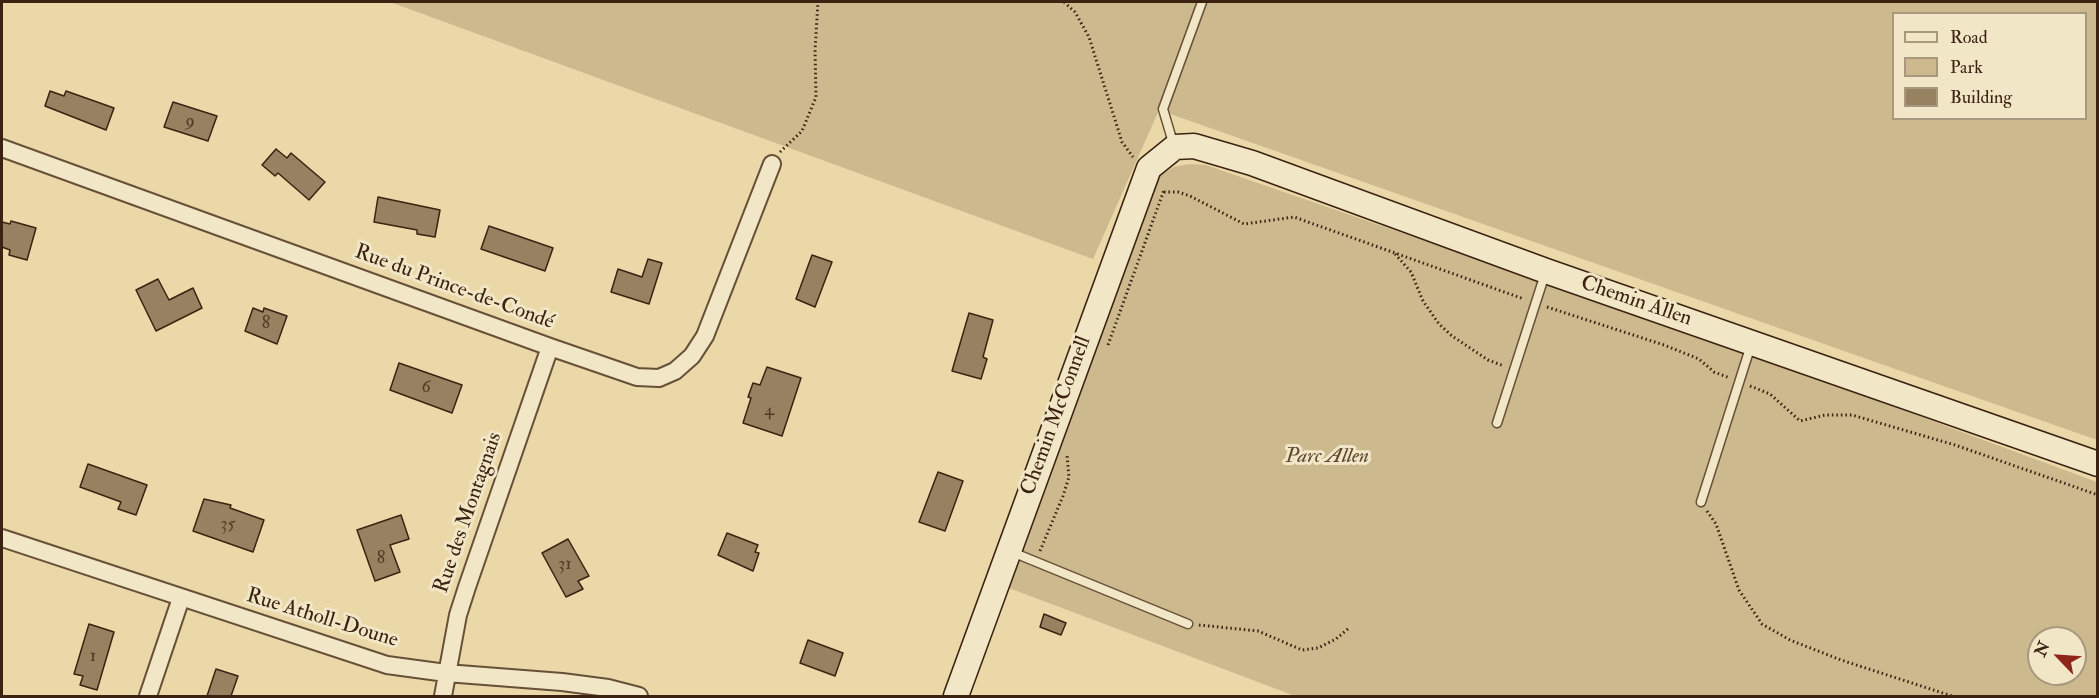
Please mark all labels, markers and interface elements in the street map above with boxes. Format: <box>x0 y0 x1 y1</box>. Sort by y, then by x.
legend <box>1892 12 2087 120</box>
text: Road <box>1950 26 1988 49</box>
text: Park <box>1950 56 1983 79</box>
text: Building <box>1950 86 2012 109</box>
house number: 9 <box>185 111 195 133</box>
street label: Rue du Prince-de-Condé <box>351 240 557 336</box>
street label: Chemin Allen <box>1577 271 1695 333</box>
house number: 8 <box>262 313 270 335</box>
street label: Chemin McConnell <box>1017 333 1097 499</box>
house number: 6 <box>421 377 431 399</box>
house number: 4 <box>764 400 774 422</box>
street label: Rue des Montagnais <box>430 429 508 597</box>
park label: Parc Allen <box>1285 444 1369 470</box>
house number: 35 <box>221 514 235 536</box>
house number: 8 <box>377 548 385 570</box>
house number: 31 <box>558 554 572 576</box>
street label: Rue Atholl-Doune <box>243 584 401 654</box>
north arrow <box>2027 626 2087 686</box>
text: N <box>2030 639 2055 660</box>
house number: 1 <box>90 646 96 668</box>

